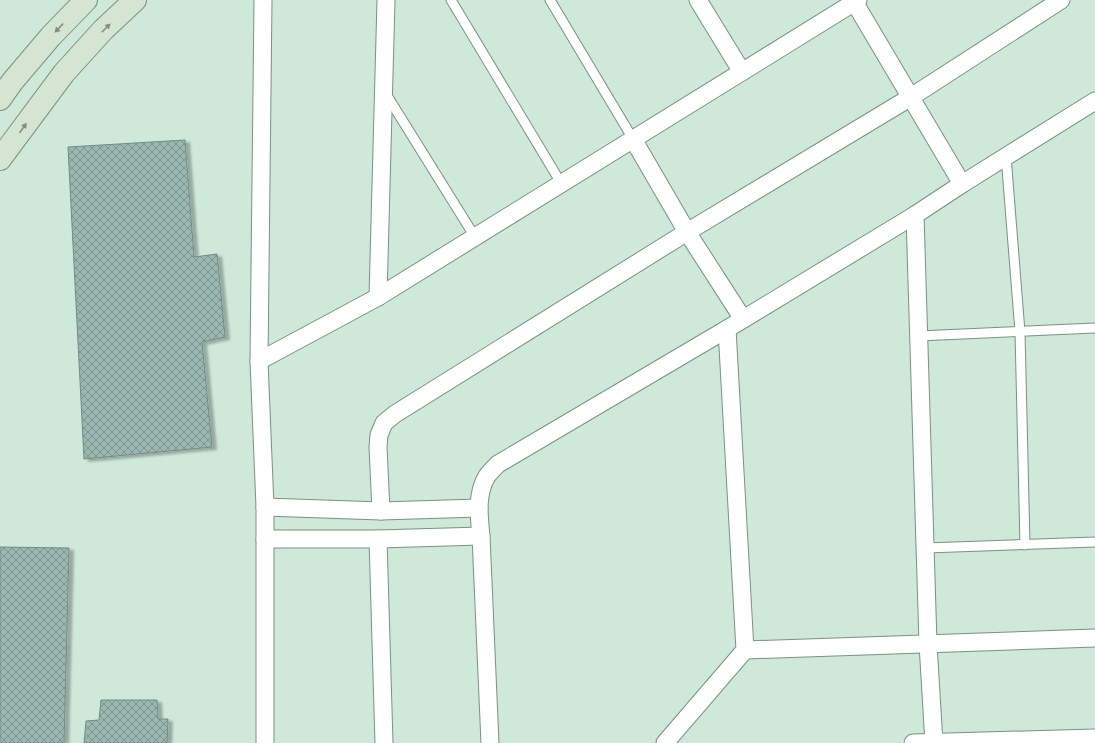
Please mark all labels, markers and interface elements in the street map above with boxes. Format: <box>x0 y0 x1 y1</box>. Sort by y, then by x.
one-way arrow <box>54 23 64 33</box>
one-way arrow <box>101 23 111 33</box>
one-way arrow <box>19 122 27 133</box>

